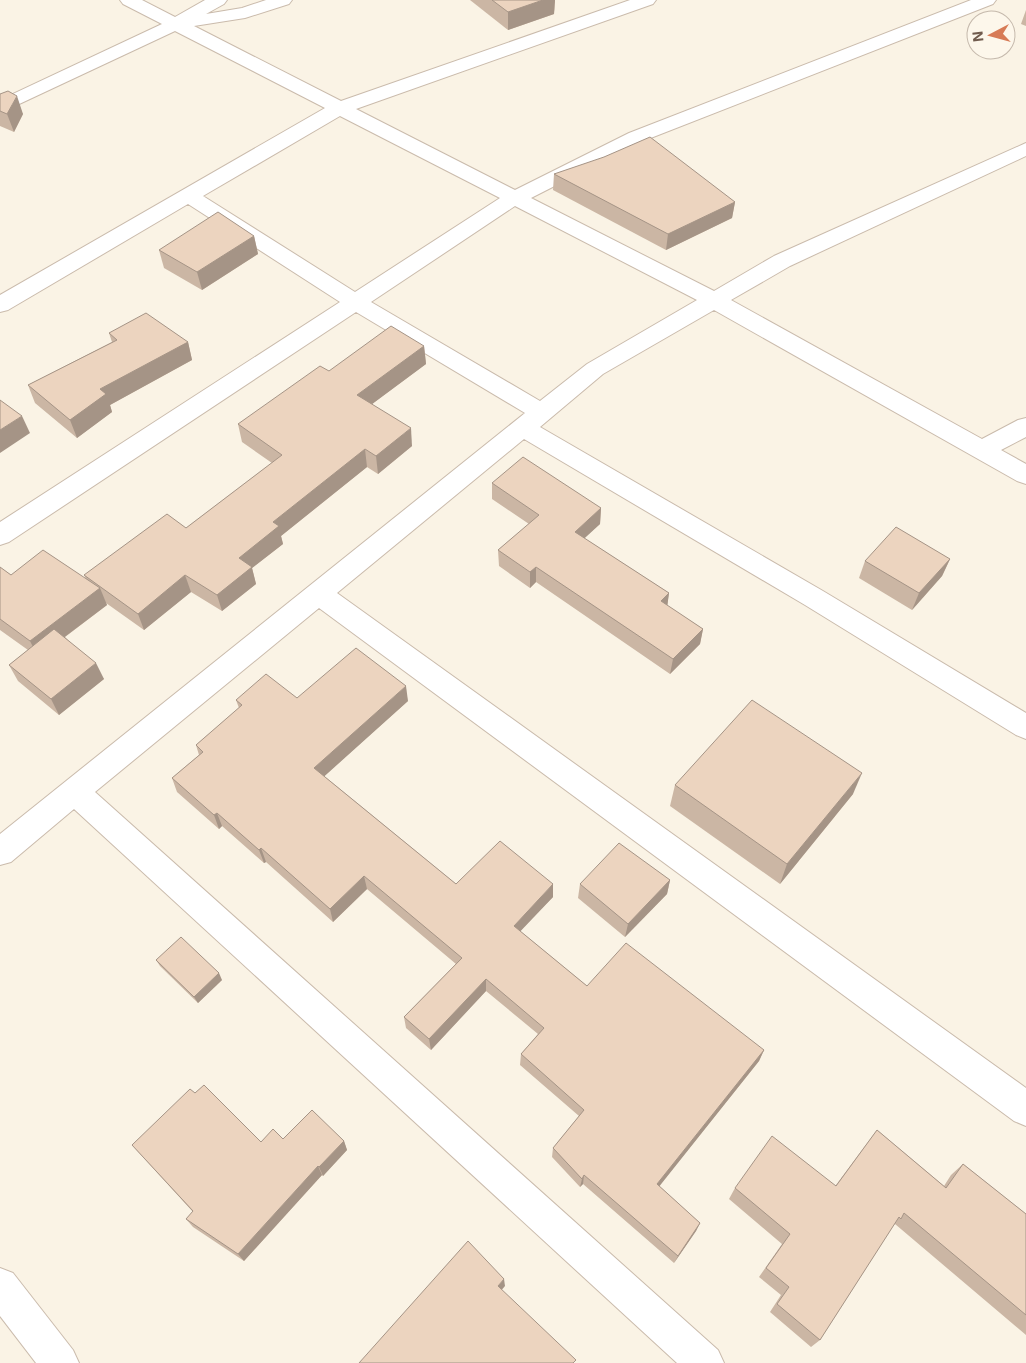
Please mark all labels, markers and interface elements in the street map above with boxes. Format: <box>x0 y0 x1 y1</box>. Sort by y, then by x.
north arrow <box>966 10 1016 60</box>
text: N <box>969 30 987 43</box>

